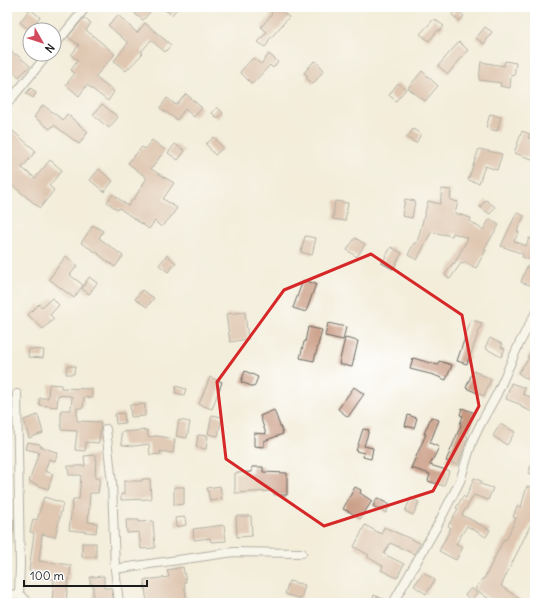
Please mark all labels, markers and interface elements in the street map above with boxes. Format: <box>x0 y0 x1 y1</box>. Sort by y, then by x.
north arrow <box>22 22 62 62</box>
text: N <box>42 41 58 56</box>
scale bar <box>24 562 147 588</box>
text: 100 m <box>30 568 64 583</box>

